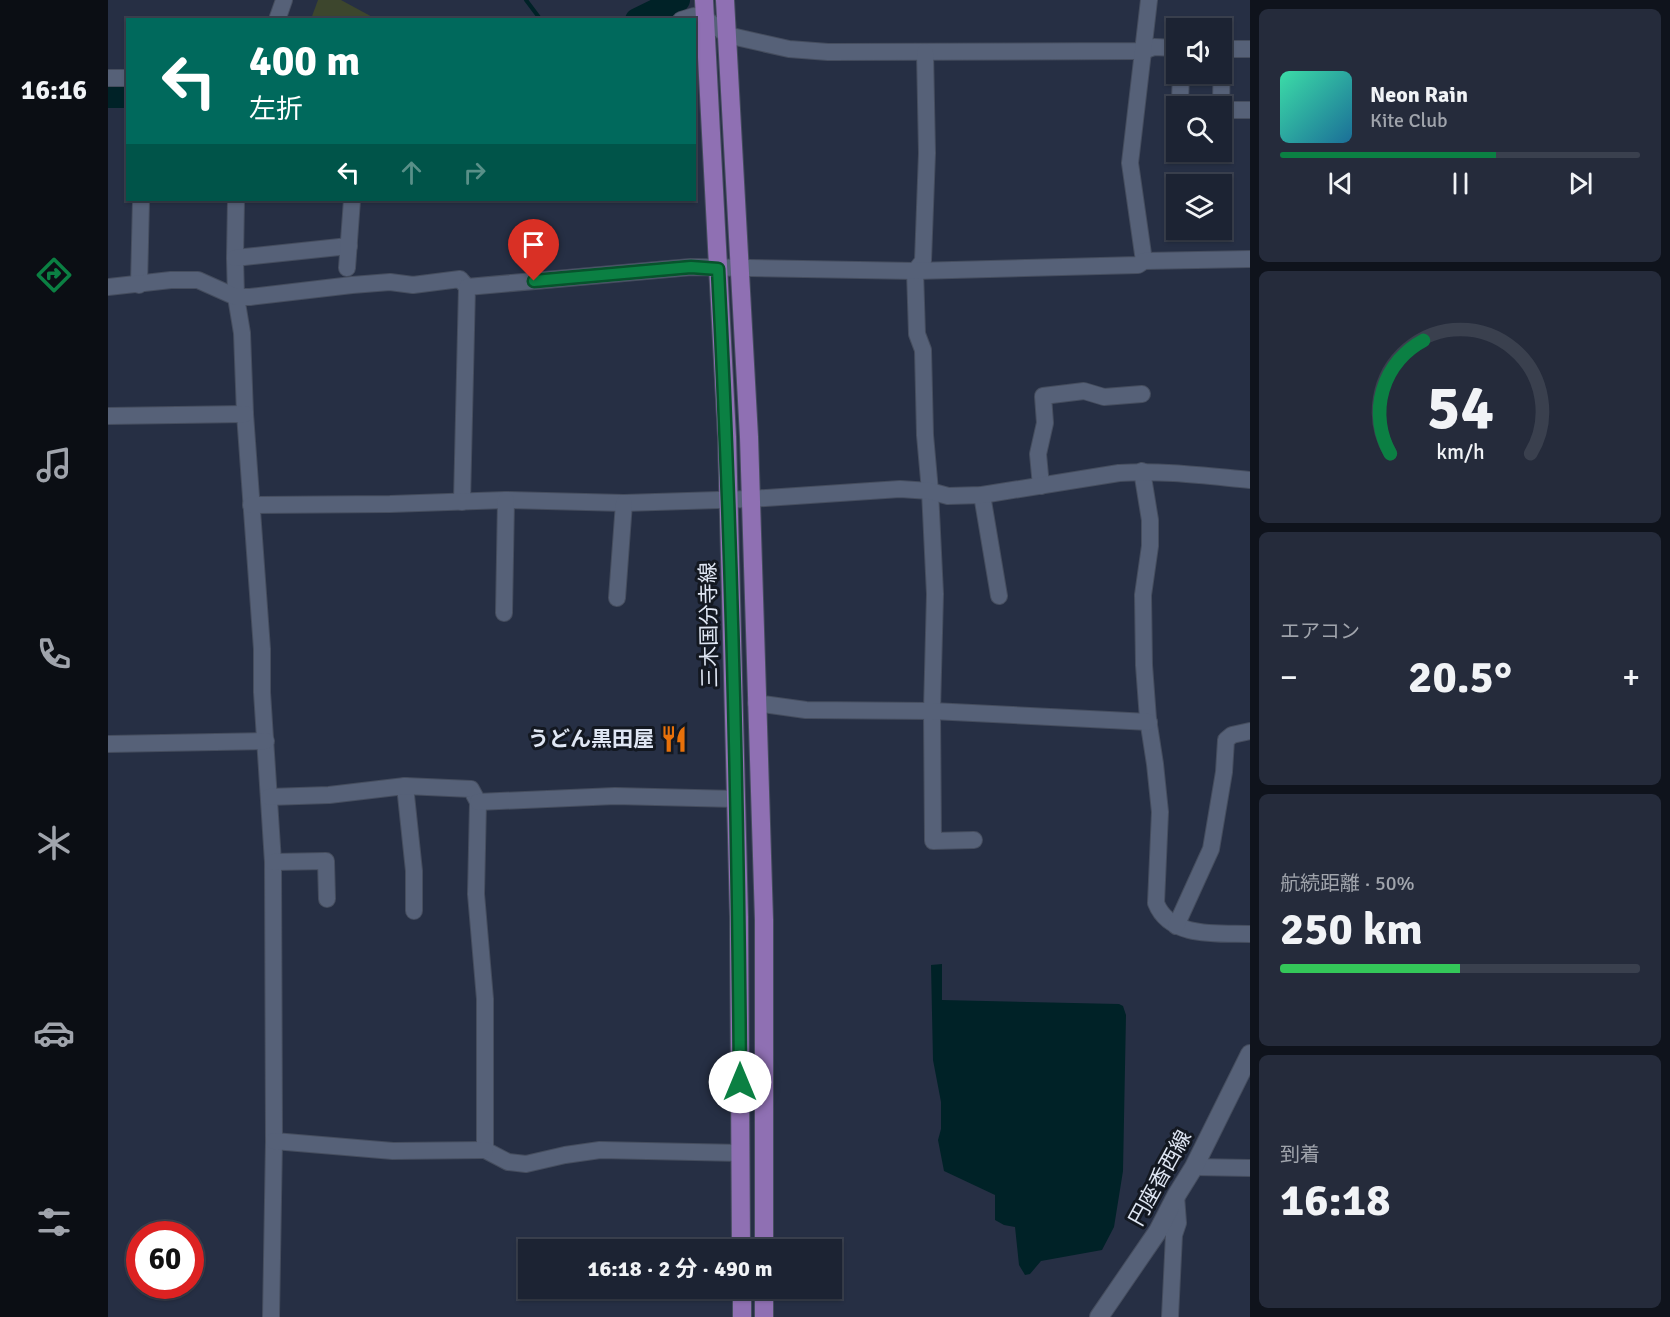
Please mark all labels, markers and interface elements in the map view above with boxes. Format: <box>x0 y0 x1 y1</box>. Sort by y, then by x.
map controls <box>1166 18 1232 240</box>
button: sound <box>1166 18 1232 84</box>
text: 400 m <box>249 36 360 87</box>
icon: left <box>150 42 228 120</box>
text: 16:16 <box>21 74 87 107</box>
text: Neon Rain <box>1370 81 1468 108</box>
text: 左折 <box>249 93 303 126</box>
button: search <box>1166 96 1232 162</box>
text: Kite Club <box>1370 108 1448 133</box>
icon: left <box>332 156 365 189</box>
icon: ahead <box>395 156 428 189</box>
icon: right <box>458 156 491 189</box>
icon: previous <box>1324 167 1357 200</box>
icon: pause <box>1444 167 1477 200</box>
icon: next <box>1564 167 1597 200</box>
button: layers <box>1166 174 1232 240</box>
pin <box>508 219 559 281</box>
icon: arrive <box>517 228 550 261</box>
icon: directions <box>33 254 75 296</box>
text: 54 <box>1426 369 1494 446</box>
text: km/h <box>1436 439 1484 465</box>
icon: music <box>33 444 75 486</box>
street label: 三木国分寺線 <box>695 562 723 688</box>
text: エアコン <box>1280 619 1360 644</box>
icon: phone <box>33 633 75 675</box>
text: 20.5° <box>1408 650 1512 705</box>
text: − <box>1280 657 1298 698</box>
text: + <box>1622 657 1640 698</box>
restaurant icon: うどん黒田屋 <box>659 724 689 754</box>
place label: うどん黒田屋 <box>528 726 654 752</box>
icon: climate <box>33 822 75 864</box>
text: 航続距離 · 50% <box>1280 871 1415 896</box>
text: 250 km <box>1280 902 1423 957</box>
icon: car <box>33 1012 75 1054</box>
position arrow <box>708 1050 772 1114</box>
street label: 円座香西線 <box>1123 1126 1197 1230</box>
text: 到着 <box>1280 1142 1320 1167</box>
text: 16:18 <box>1280 1173 1390 1228</box>
icon: filters <box>33 1201 75 1243</box>
speed limit sign: 60 <box>126 1221 204 1299</box>
text: 16:18 · 2 分 · 490 m <box>588 1255 772 1282</box>

